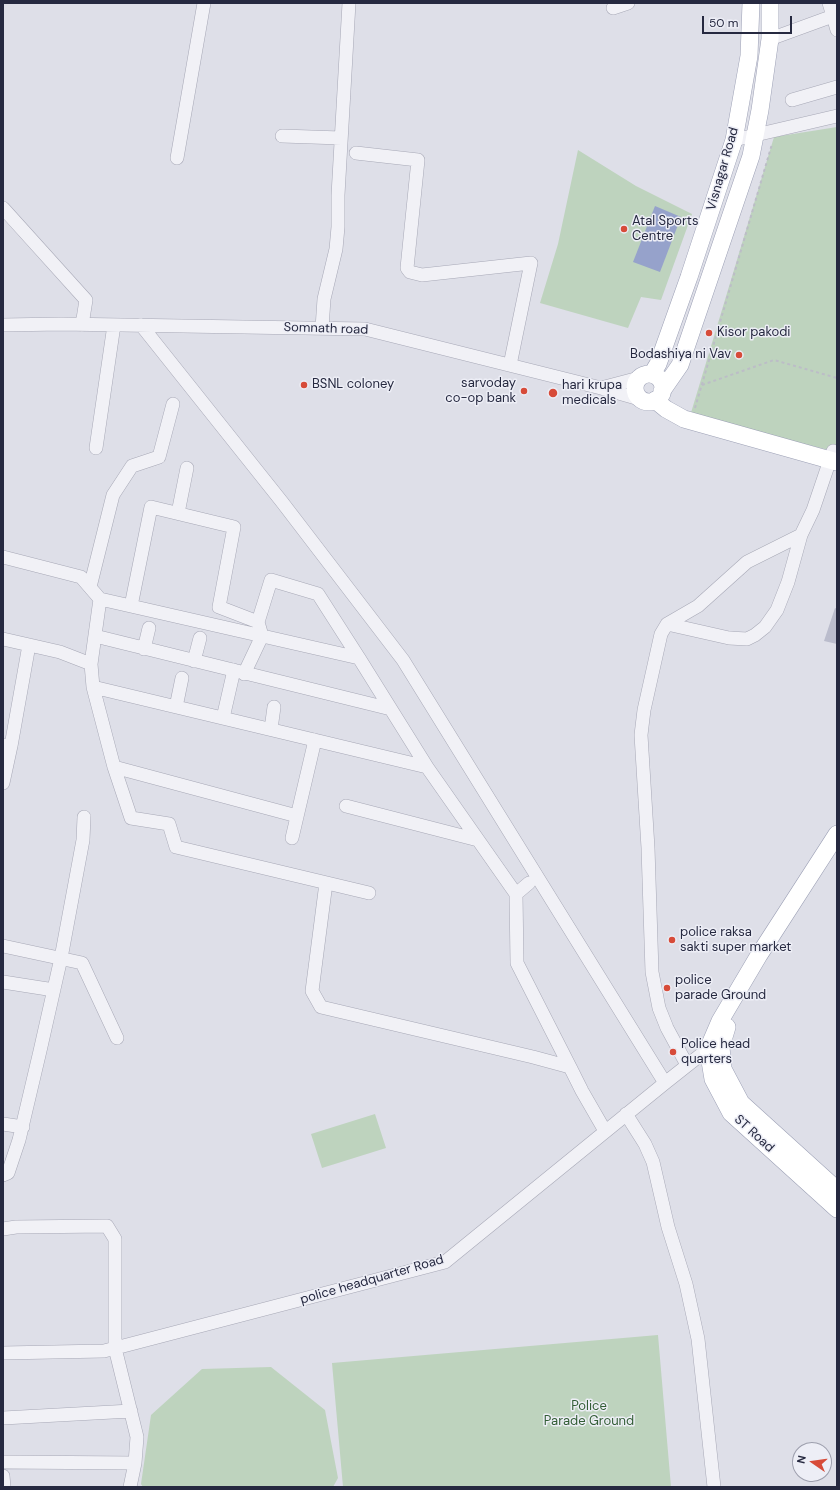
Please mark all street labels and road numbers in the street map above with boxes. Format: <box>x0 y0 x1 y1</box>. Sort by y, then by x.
street label: Visnagar Road <box>704 126 742 212</box>
street label: Somnath road <box>283 320 369 338</box>
street label: ST Road <box>731 1112 777 1156</box>
street label: police headquarter Road <box>298 1252 446 1308</box>

